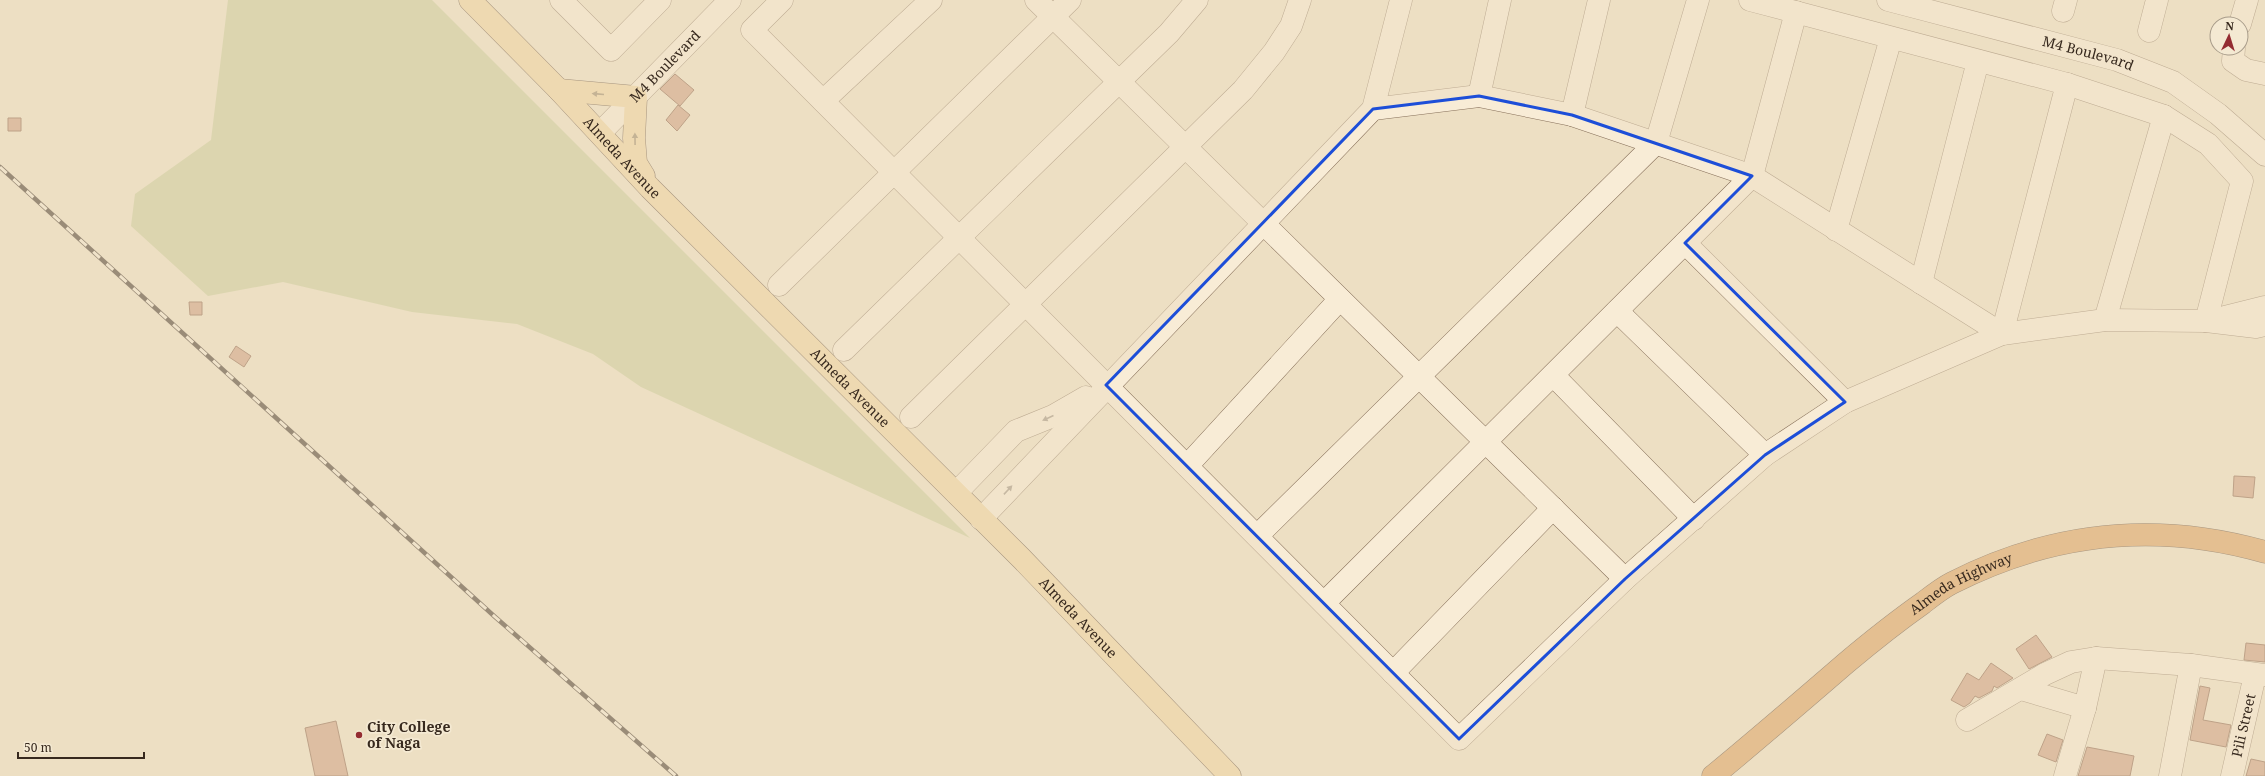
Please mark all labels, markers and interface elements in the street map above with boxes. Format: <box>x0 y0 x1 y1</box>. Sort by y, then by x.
north arrow <box>2209 16 2249 56</box>
text: N <box>2225 18 2235 33</box>
street label: M4 Boulevard <box>625 26 704 106</box>
street label: M4 Boulevard <box>2041 31 2137 75</box>
one-way arrow <box>592 90 604 97</box>
street label: Almeda Avenue <box>580 112 665 202</box>
one-way arrow <box>632 132 638 145</box>
street label: Almeda Avenue <box>807 343 894 431</box>
one-way arrow <box>1042 415 1054 421</box>
one-way arrow <box>1003 485 1012 495</box>
street label: Almeda Highway <box>1905 548 2015 619</box>
street label: Almeda Avenue <box>1035 573 1122 662</box>
street label: Pili Street <box>2227 692 2259 759</box>
place label: City College of Naga <box>367 717 450 752</box>
marker: City College of Naga <box>354 730 364 740</box>
scale bar <box>18 734 144 760</box>
text: 50 m <box>24 739 52 756</box>

